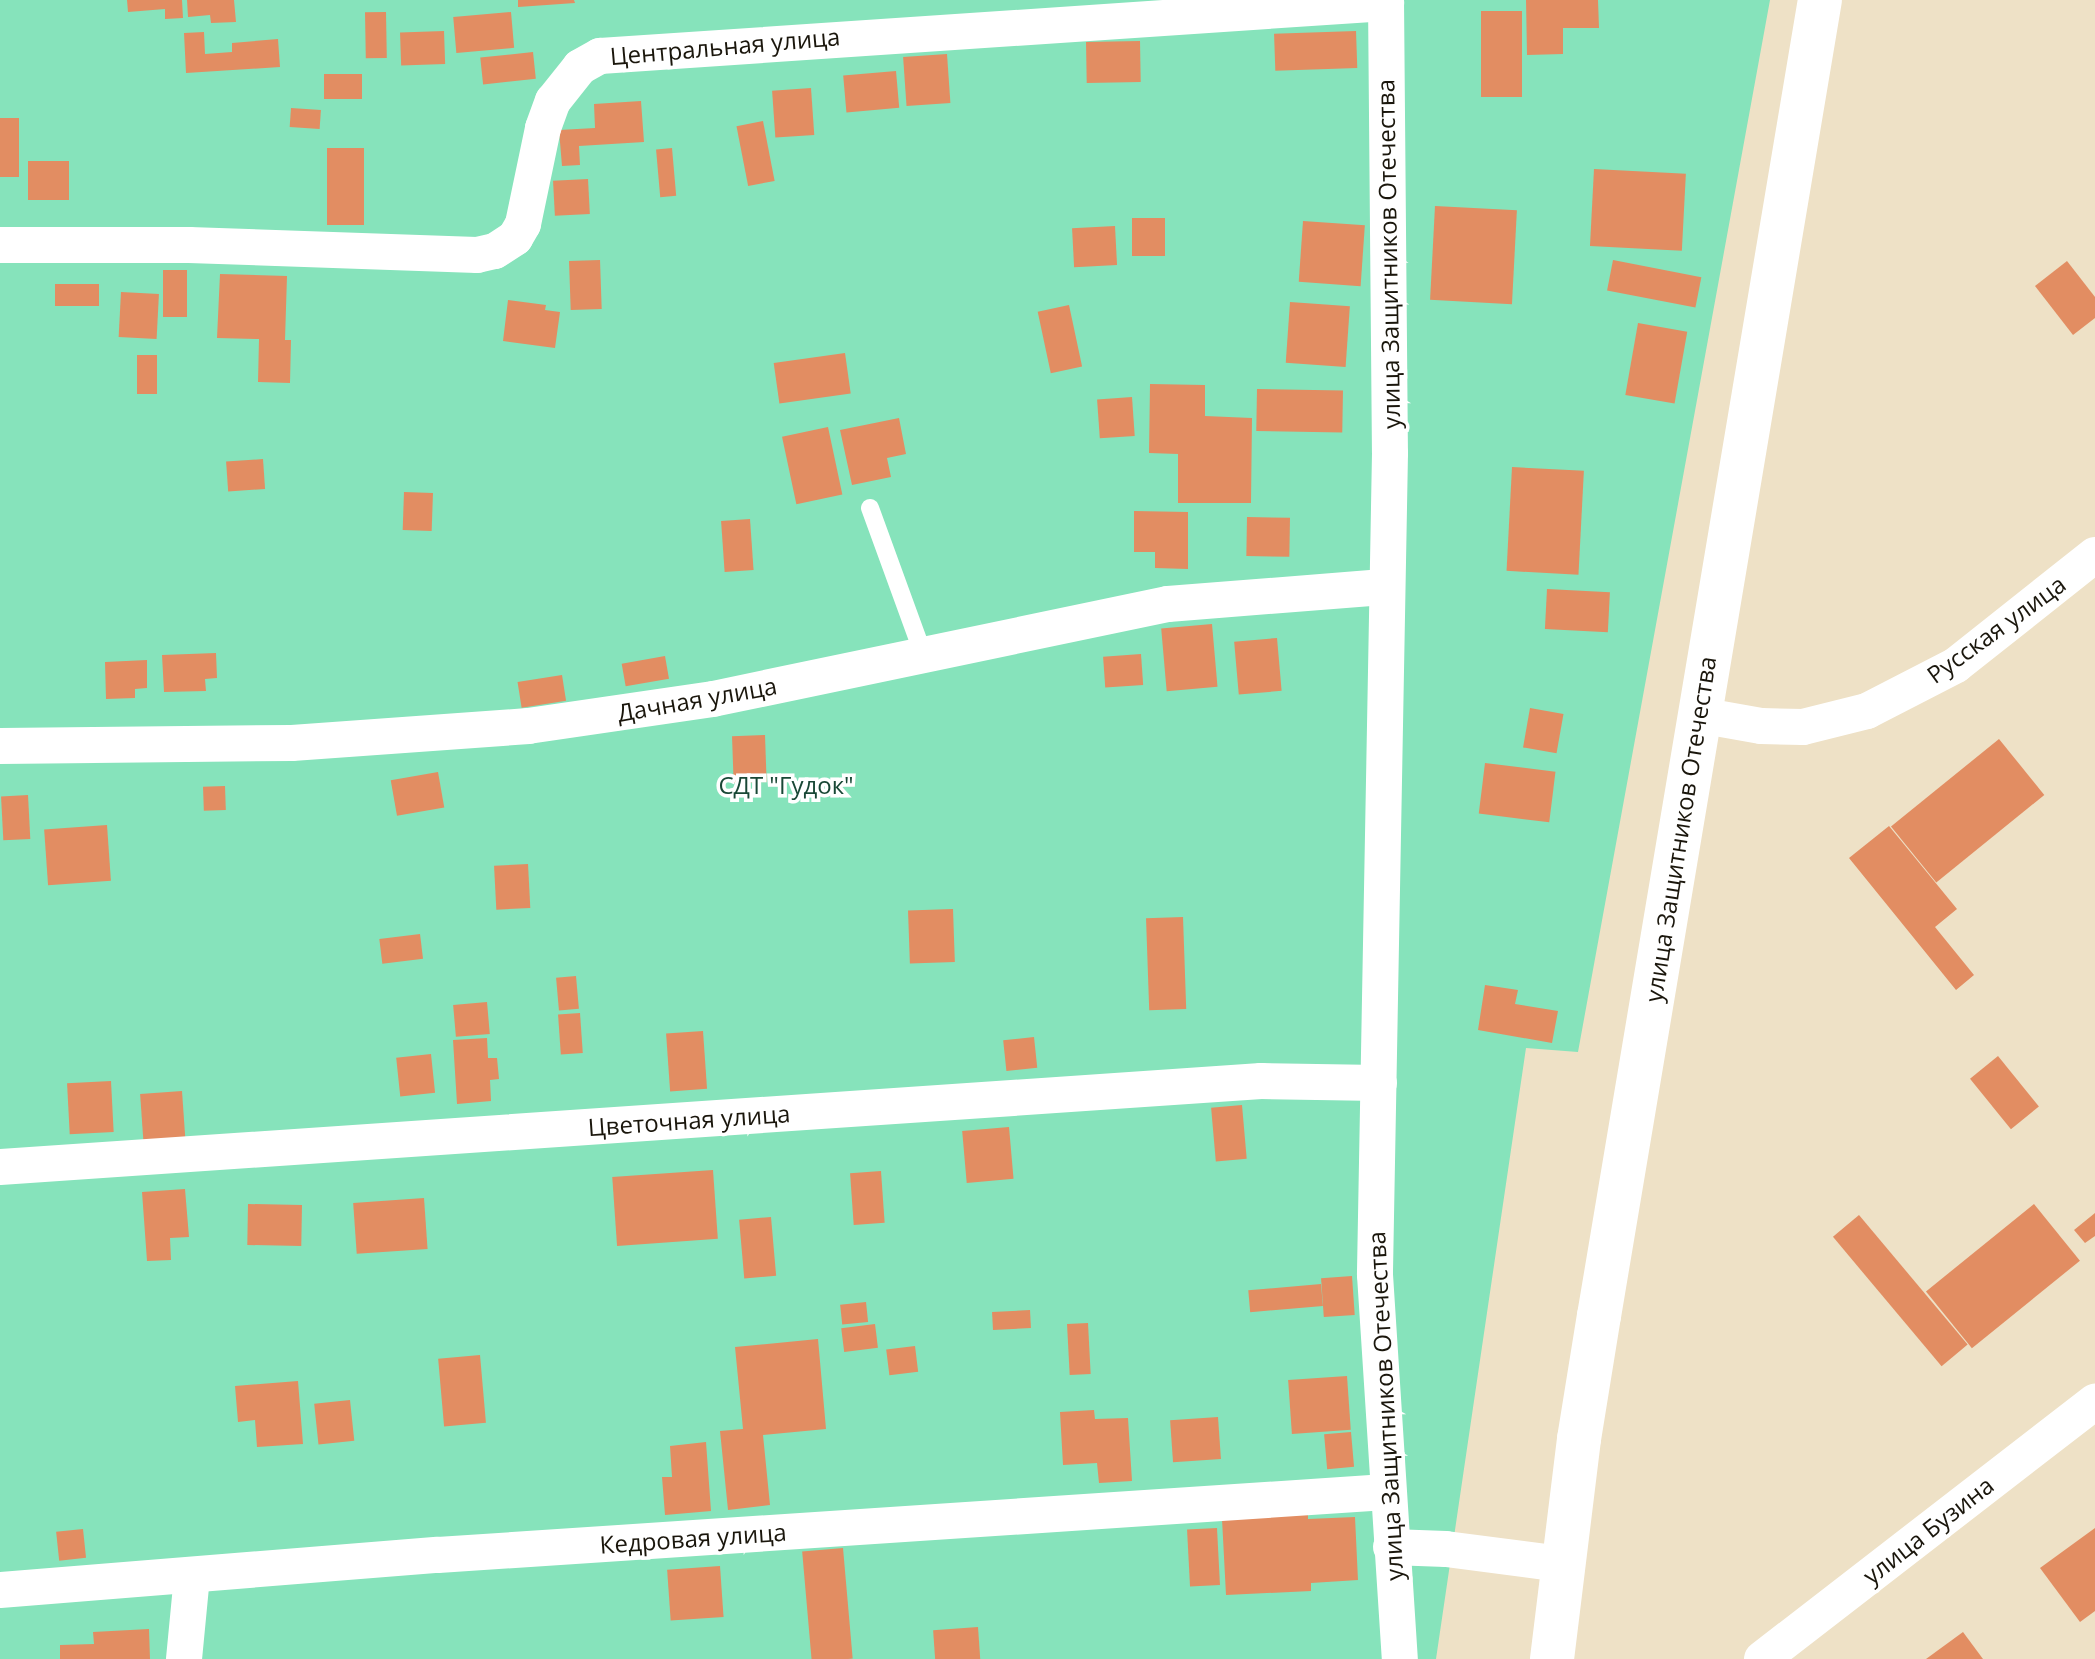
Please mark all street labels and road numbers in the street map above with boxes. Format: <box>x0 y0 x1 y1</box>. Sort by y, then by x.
street label: Центральная улица <box>609 22 841 70</box>
street label: улица Защитников Отечества <box>1371 79 1405 429</box>
street label: Русская улица <box>1921 569 2071 689</box>
street label: улица Защитников Отечества <box>1638 654 1722 1004</box>
street label: Дачная улица <box>615 671 779 727</box>
street label: Цветочная улица <box>587 1099 791 1141</box>
street label: улица Защитников Отечества <box>1361 1231 1409 1581</box>
street label: улица Бузина <box>1857 1470 1999 1590</box>
street label: Кедровая улица <box>599 1517 787 1559</box>

